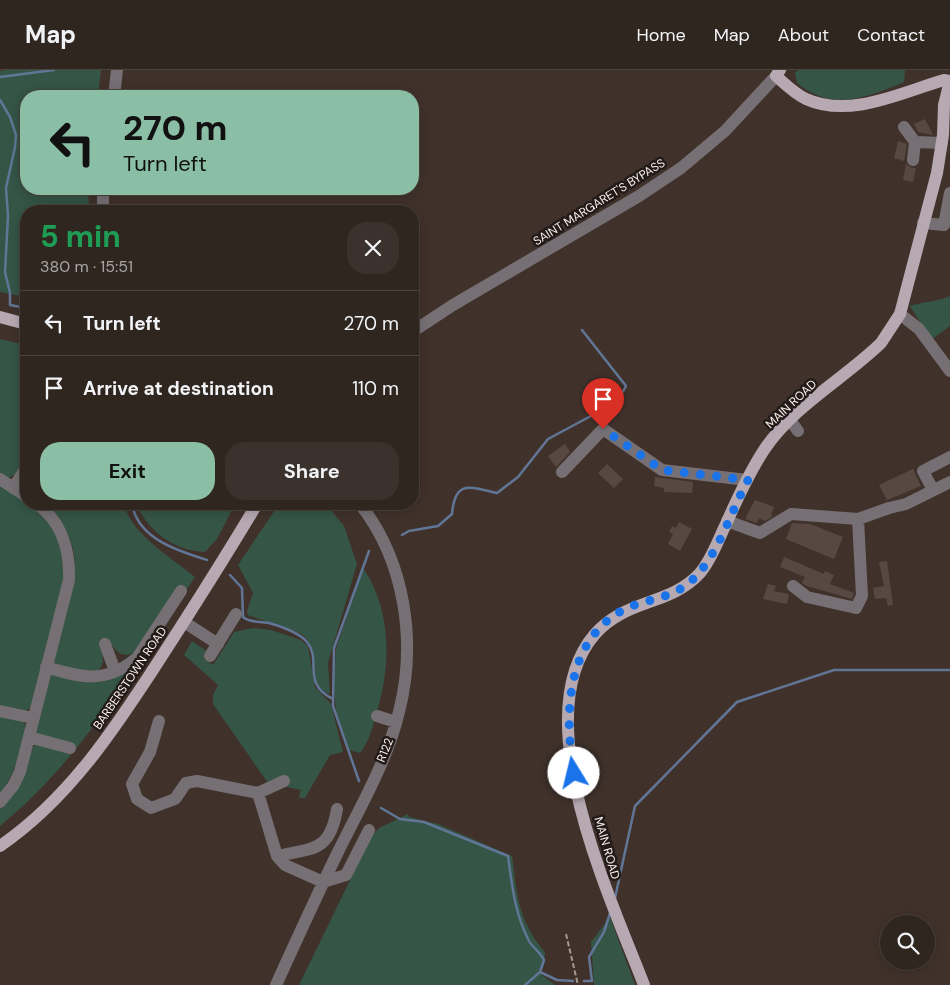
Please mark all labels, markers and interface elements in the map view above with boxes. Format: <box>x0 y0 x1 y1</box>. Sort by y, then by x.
text: Map <box>25 19 76 50</box>
text: Home <box>636 23 686 47</box>
text: Map <box>714 23 750 47</box>
text: About <box>778 23 829 47</box>
text: Contact <box>857 23 925 47</box>
text: 270 m <box>123 105 227 151</box>
icon: left <box>40 110 105 175</box>
text: Turn left <box>123 149 207 178</box>
street label: SAINT MARGARET'S BYPASS <box>530 155 668 249</box>
text: 5 min <box>40 217 121 256</box>
button: close <box>347 222 399 274</box>
text: 380 m · 15:51 <box>40 256 133 277</box>
icon: left <box>40 309 68 337</box>
text: Turn left <box>83 311 161 336</box>
text: 270 m <box>344 311 399 336</box>
icon: arrive <box>40 374 68 402</box>
text: Arrive at destination <box>83 376 274 401</box>
text: 110 m <box>352 376 399 401</box>
street label: MAIN ROAD <box>762 376 820 432</box>
pin <box>582 378 624 429</box>
icon: arrive <box>589 385 617 413</box>
button: Exit <box>40 442 215 500</box>
button: Share <box>225 442 399 500</box>
street label: BARBERSTOWN ROAD <box>90 624 170 732</box>
street label: R122 <box>373 735 397 764</box>
position arrow <box>547 746 599 798</box>
street label: MAIN ROAD <box>590 815 624 881</box>
map controls <box>880 915 935 970</box>
button: search <box>880 915 935 970</box>

